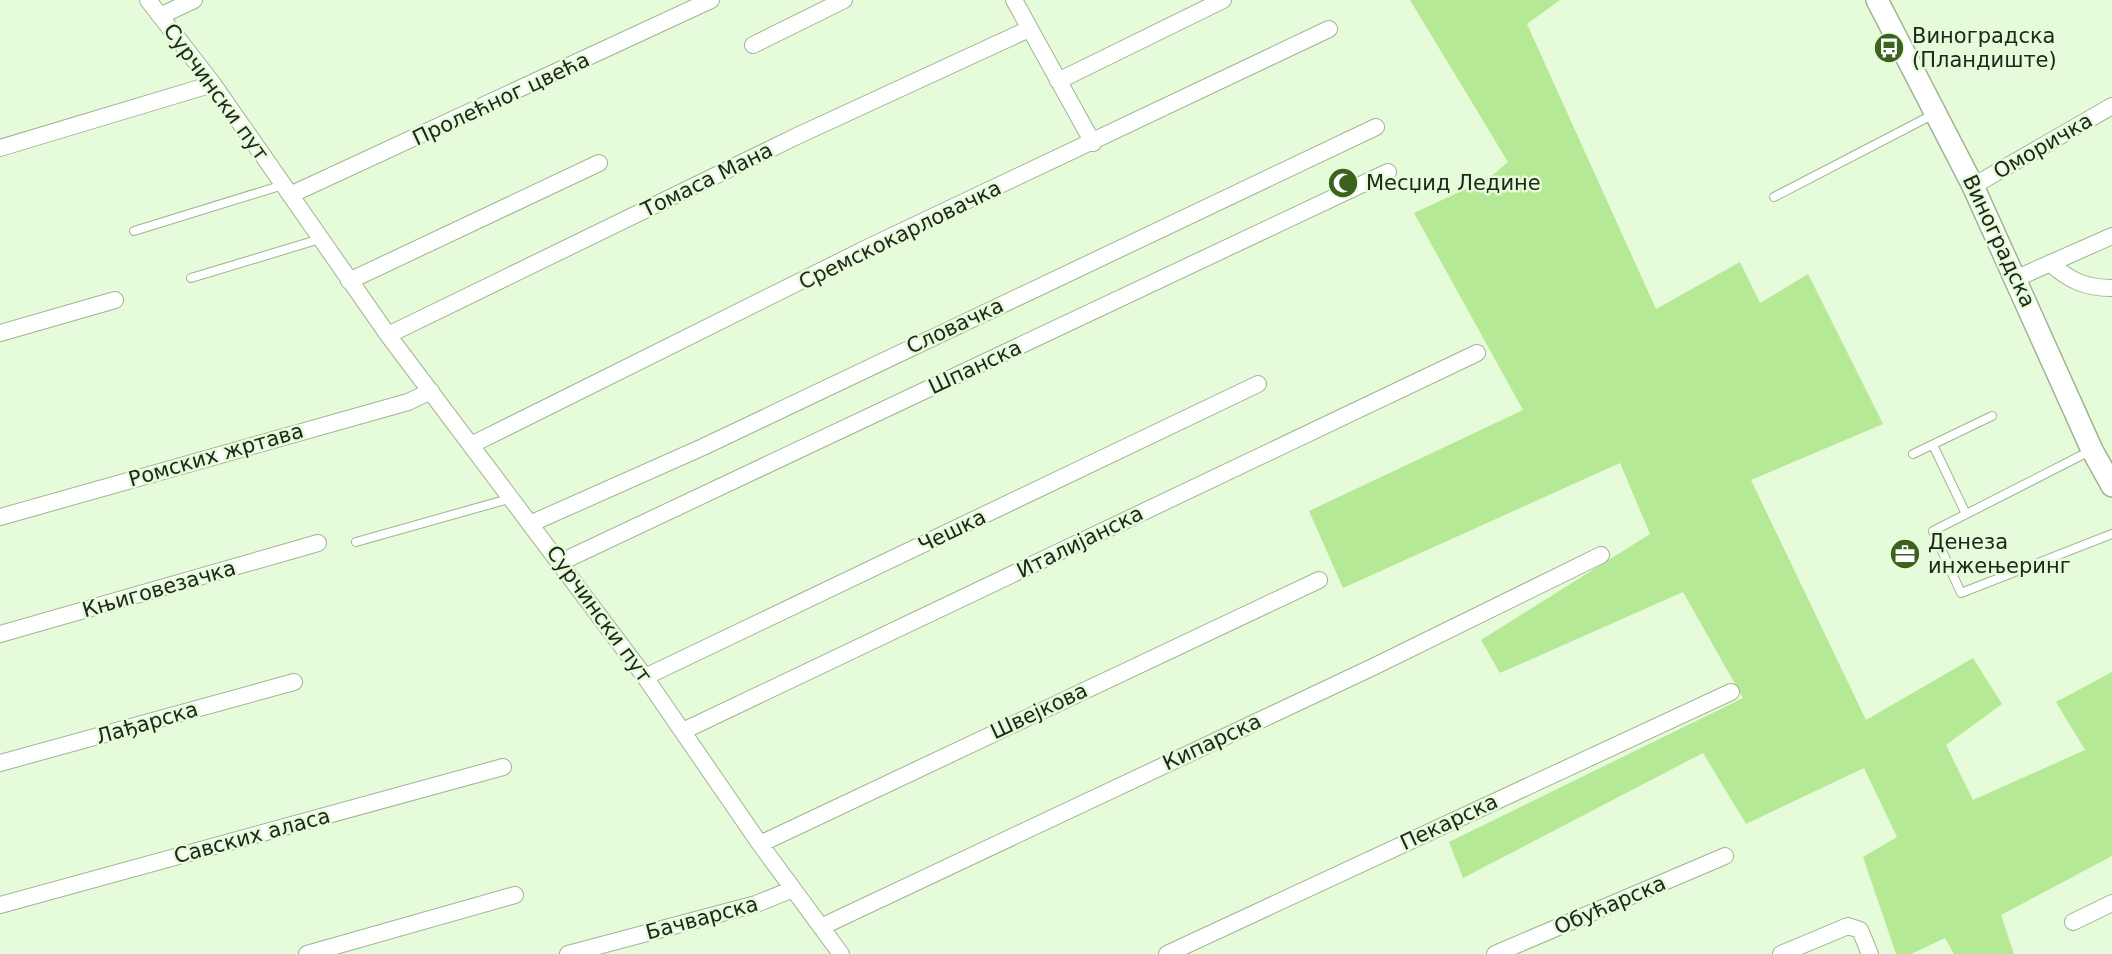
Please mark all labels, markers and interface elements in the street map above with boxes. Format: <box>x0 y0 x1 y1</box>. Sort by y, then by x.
street label: Сурчински пут <box>158 19 274 165</box>
place label: Виноградска (Пландиште) <box>1912 24 2057 72</box>
bus stop icon: Виноградска (Пландиште) <box>1872 31 1906 65</box>
street label: Пролећног цвећа <box>409 47 593 151</box>
street label: Оморичка <box>1989 108 2097 184</box>
street label: Томаса Мана <box>637 138 777 223</box>
mosque icon: Месџид Ледине <box>1326 166 1360 200</box>
place label: Месџид Ледине <box>1366 171 1541 195</box>
street label: Виноградска <box>1958 171 2040 311</box>
street label: Сремскокарловачка <box>795 176 1005 294</box>
street label: Словачка <box>903 293 1007 359</box>
street label: Шпанска <box>925 335 1025 399</box>
street label: Ромских жртава <box>126 419 306 491</box>
street label: Италијанска <box>1013 501 1147 583</box>
street label: Чешка <box>914 504 990 558</box>
place label: Денеза инжењеринг <box>1928 530 2071 578</box>
office icon: Денеза инжењеринг <box>1888 537 1922 571</box>
street label: Сурчински пут <box>541 541 657 687</box>
street label: Књиговезачка <box>79 556 239 622</box>
street label: Швејкова <box>987 678 1091 744</box>
street label: Лађарска <box>93 697 201 749</box>
street label: Кипарска <box>1159 709 1265 775</box>
street label: Пекарска <box>1396 789 1502 855</box>
street label: Савских аласа <box>171 804 333 868</box>
street label: Обућарска <box>1551 871 1669 939</box>
street label: Бачварска <box>643 891 761 945</box>

